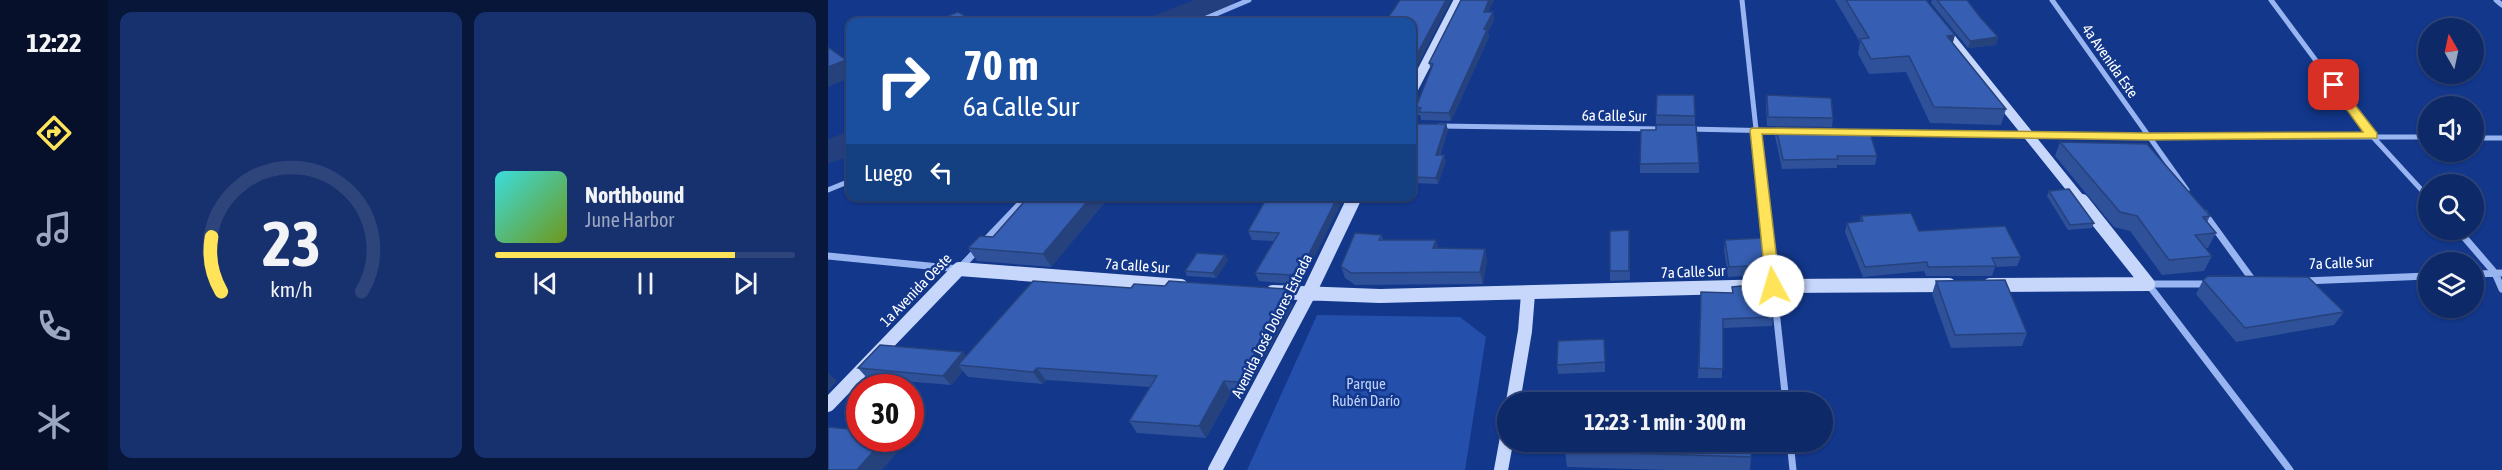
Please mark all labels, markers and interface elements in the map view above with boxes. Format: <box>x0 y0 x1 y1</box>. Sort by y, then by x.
north arrow <box>2418 18 2484 84</box>
map controls <box>2418 18 2484 318</box>
street label: 4a Avenida Este <box>2079 21 2142 101</box>
text: 12:22 <box>26 27 82 58</box>
text: 70 m <box>963 41 1038 89</box>
icon: right <box>864 42 942 120</box>
pin <box>2308 59 2359 110</box>
icon: arrive <box>2317 68 2350 101</box>
text: 6a Calle Sur <box>963 91 1079 122</box>
button: sound <box>2418 96 2484 162</box>
street label: 6a Calle Sur <box>1582 106 1647 125</box>
icon: directions <box>33 112 75 154</box>
icon: left <box>925 156 958 189</box>
text: Luego <box>864 160 913 186</box>
button: search <box>2418 174 2484 240</box>
text: Northbound <box>585 182 684 208</box>
icon: music <box>33 208 75 250</box>
text: 23 <box>262 208 320 279</box>
text: June Harbor <box>585 208 674 231</box>
street label: 1a Avenida Oeste <box>877 249 955 330</box>
street label: Avenida José Dolores Estrada <box>1228 251 1315 401</box>
button: layers <box>2418 252 2484 318</box>
street label: 7a Calle Sur <box>2308 253 2374 272</box>
position arrow <box>1741 254 1805 318</box>
street label: 7a Calle Sur <box>1104 255 1170 276</box>
street label: 7a Calle Sur <box>1660 262 1726 281</box>
icon: previous <box>529 267 562 300</box>
icon: pause <box>629 267 662 300</box>
icon: next <box>729 267 762 300</box>
text: km/h <box>270 277 312 302</box>
icon: phone <box>33 305 75 347</box>
speed limit sign: 30 <box>846 374 924 452</box>
park label: Parque Rubén Darío <box>1332 375 1400 409</box>
icon: climate <box>33 401 75 443</box>
text: 12:23 · 1 min · 300 m <box>1584 409 1746 435</box>

